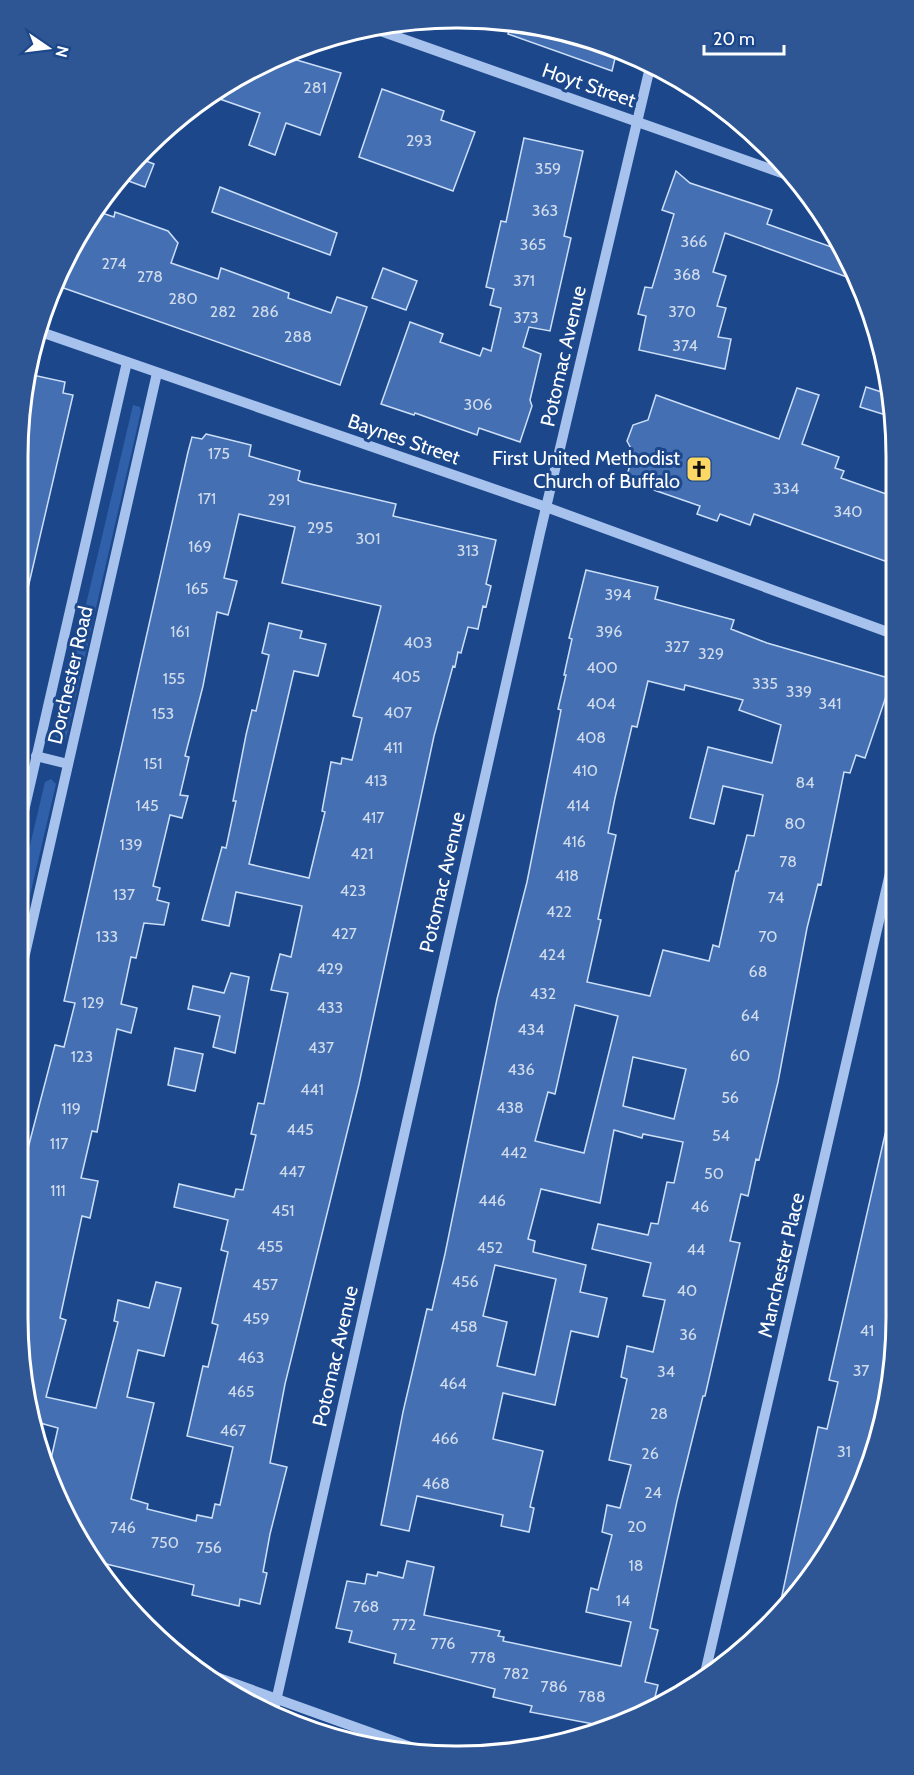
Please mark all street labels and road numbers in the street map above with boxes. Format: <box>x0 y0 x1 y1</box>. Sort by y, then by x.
street label: Hoyt Street <box>539 58 639 112</box>
street label: Potomac Avenue <box>535 283 591 429</box>
street label: Baynes Street <box>345 409 463 469</box>
street label: Dorchester Road <box>42 604 98 746</box>
street label: Potomac Avenue <box>414 809 470 955</box>
street label: Manchester Place <box>753 1190 809 1340</box>
street label: Potomac Avenue <box>307 1283 363 1429</box>

